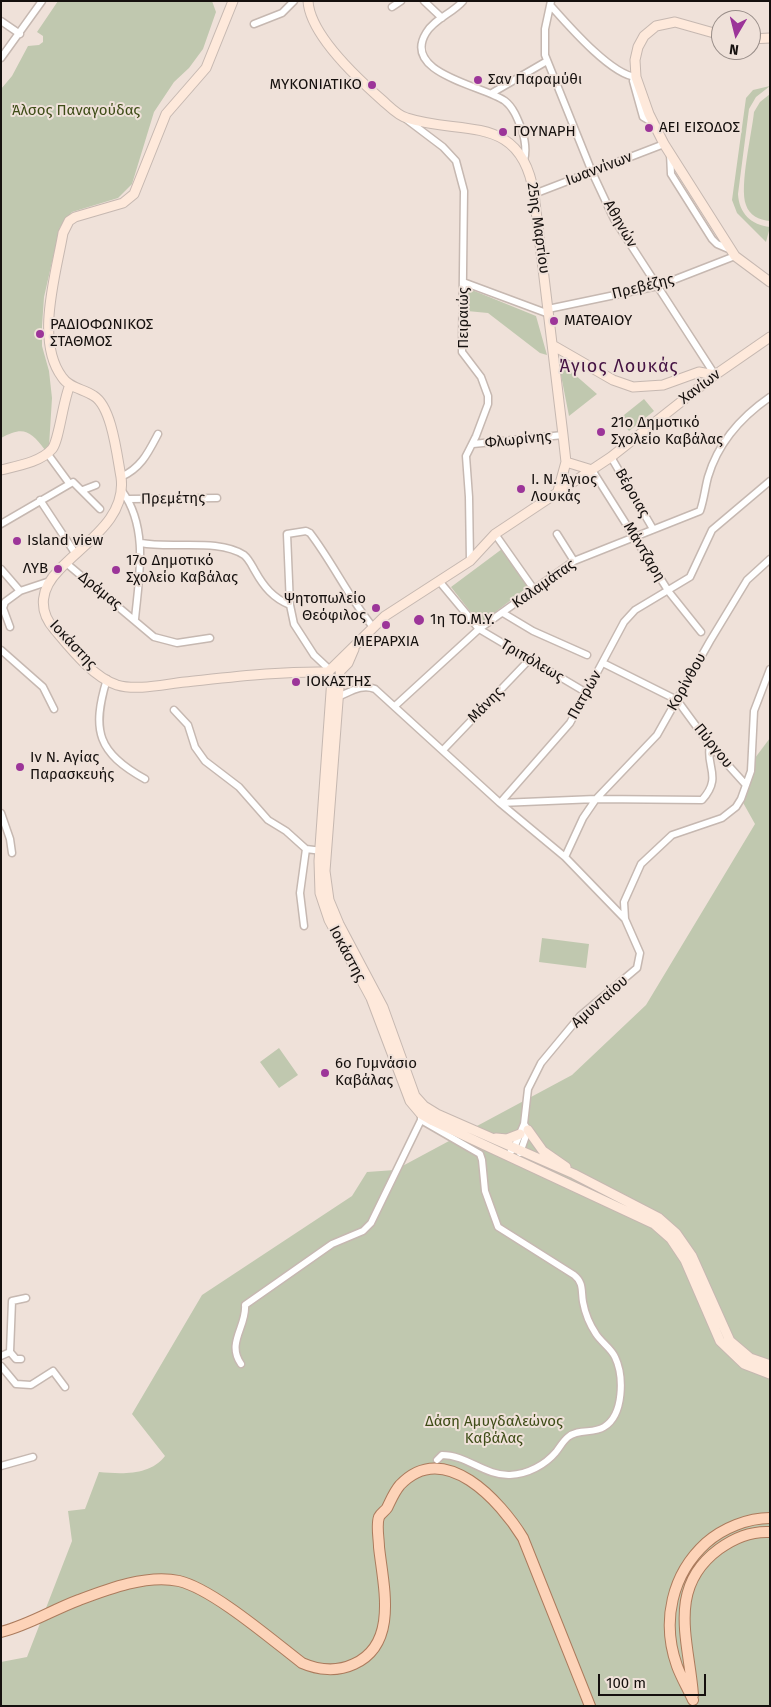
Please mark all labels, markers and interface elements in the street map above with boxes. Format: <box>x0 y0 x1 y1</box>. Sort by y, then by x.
north arrow <box>711 10 761 60</box>
text: N <box>728 40 740 58</box>
place label: Σαν Παραμύθι <box>488 71 582 89</box>
marker: Σαν Παραμύθι <box>472 74 484 86</box>
place label: ΜΥΚΟΝΙΑΤΙΚΟ <box>270 76 362 94</box>
marker: ΜΥΚΟΝΙΑΤΙΚΟ <box>366 79 378 91</box>
park label: Άλσος Παναγούδας <box>12 102 140 120</box>
place label: ΑΕΙ ΕΙΣΟΔΟΣ <box>659 119 740 137</box>
marker: ΑΕΙ ΕΙΣΟΔΟΣ <box>643 122 655 134</box>
place label: ΓΟΥΝΑΡΗ <box>513 123 576 141</box>
marker: ΓΟΥΝΑΡΗ <box>497 126 509 138</box>
street label: Ιωαννίνων <box>563 148 635 190</box>
street label: 25ης Μαρτίου <box>523 181 553 275</box>
street label: Αθηνών <box>599 197 641 251</box>
street label: Πρεβέζης <box>610 271 676 303</box>
street label: Πειραιώς <box>455 287 473 349</box>
place label: ΜΑΤΘΑΙΟΥ <box>564 312 632 330</box>
marker: ΜΑΤΘΑΙΟΥ <box>548 315 560 327</box>
place label: ΡΑΔΙΟΦΩΝΙΚΟΣ ΣΤΑΘΜΟΣ <box>50 316 153 351</box>
marker: ΡΑΔΙΟΦΩΝΙΚΟΣ ΣΤΑΘΜΟΣ <box>34 328 46 340</box>
district label: Άγιος Λουκάς <box>558 356 680 378</box>
street label: Χανίων <box>676 366 724 408</box>
place label: 21ο Δημοτικό Σχολείο Καβάλας <box>611 414 723 449</box>
marker: 21ο Δημοτικό Σχολείο Καβάλας <box>595 426 607 438</box>
street label: Φλωρίνης <box>484 428 552 452</box>
street label: Βέροιας <box>611 465 653 521</box>
place label: Ι. Ν. Άγιος Λουκάς <box>531 471 597 506</box>
marker: Ι. Ν. Άγιος Λουκάς <box>515 483 527 495</box>
street label: Πρεμέτης <box>141 489 205 509</box>
street label: Μάντζαρη <box>619 519 669 585</box>
place label: Island view <box>27 532 103 550</box>
marker: Island view <box>11 535 23 547</box>
place label: 17ο Δημοτικό Σχολείο Καβάλας <box>126 552 238 587</box>
street label: Καλαμάτας <box>509 556 579 612</box>
place label: ΛΥΒ <box>23 560 48 578</box>
marker: ΛΥΒ <box>52 563 64 575</box>
marker: 17ο Δημοτικό Σχολείο Καβάλας <box>110 564 122 576</box>
street label: Δράμας <box>75 568 125 614</box>
place label: Ψητοπωλείο Θεόφιλος <box>284 590 366 625</box>
marker: Ψητοπωλείο Θεόφιλος <box>370 602 382 614</box>
place label: 1η ΤΟ.Μ.Υ. <box>430 611 495 629</box>
marker: 1η ΤΟ.Μ.Υ. <box>412 613 426 627</box>
street label: Ιοκάστης <box>46 616 100 674</box>
marker: ΜΕΡΑΡΧΙΑ <box>380 619 392 631</box>
place label: ΜΕΡΑΡΧΙΑ <box>353 633 419 651</box>
street label: Τριπόλεως <box>497 636 567 686</box>
street label: Κορίνθου <box>664 650 710 714</box>
street label: Πατρών <box>564 668 606 722</box>
place label: ΙΟΚΑΣΤΗΣ <box>306 673 371 691</box>
marker: ΙΟΚΑΣΤΗΣ <box>290 676 302 688</box>
street label: Μάνης <box>464 683 508 727</box>
street label: Πύργου <box>690 720 736 772</box>
place label: Ιν Ν. Αγίας Παρασκευής <box>30 749 114 784</box>
marker: Ιν Ν. Αγίας Παρασκευής <box>14 761 26 773</box>
street label: Ιοκάστης <box>325 923 369 985</box>
street label: Αμυνταίου <box>568 972 632 1032</box>
place label: 6ο Γυμνάσιο Καβάλας <box>335 1055 417 1090</box>
marker: 6ο Γυμνάσιο Καβάλας <box>319 1067 331 1079</box>
park label: Δάση Αμυγδαλεώνος Καβάλας <box>425 1413 563 1448</box>
scale bar <box>601 1664 708 1696</box>
text: 100 m <box>606 1674 646 1692</box>

